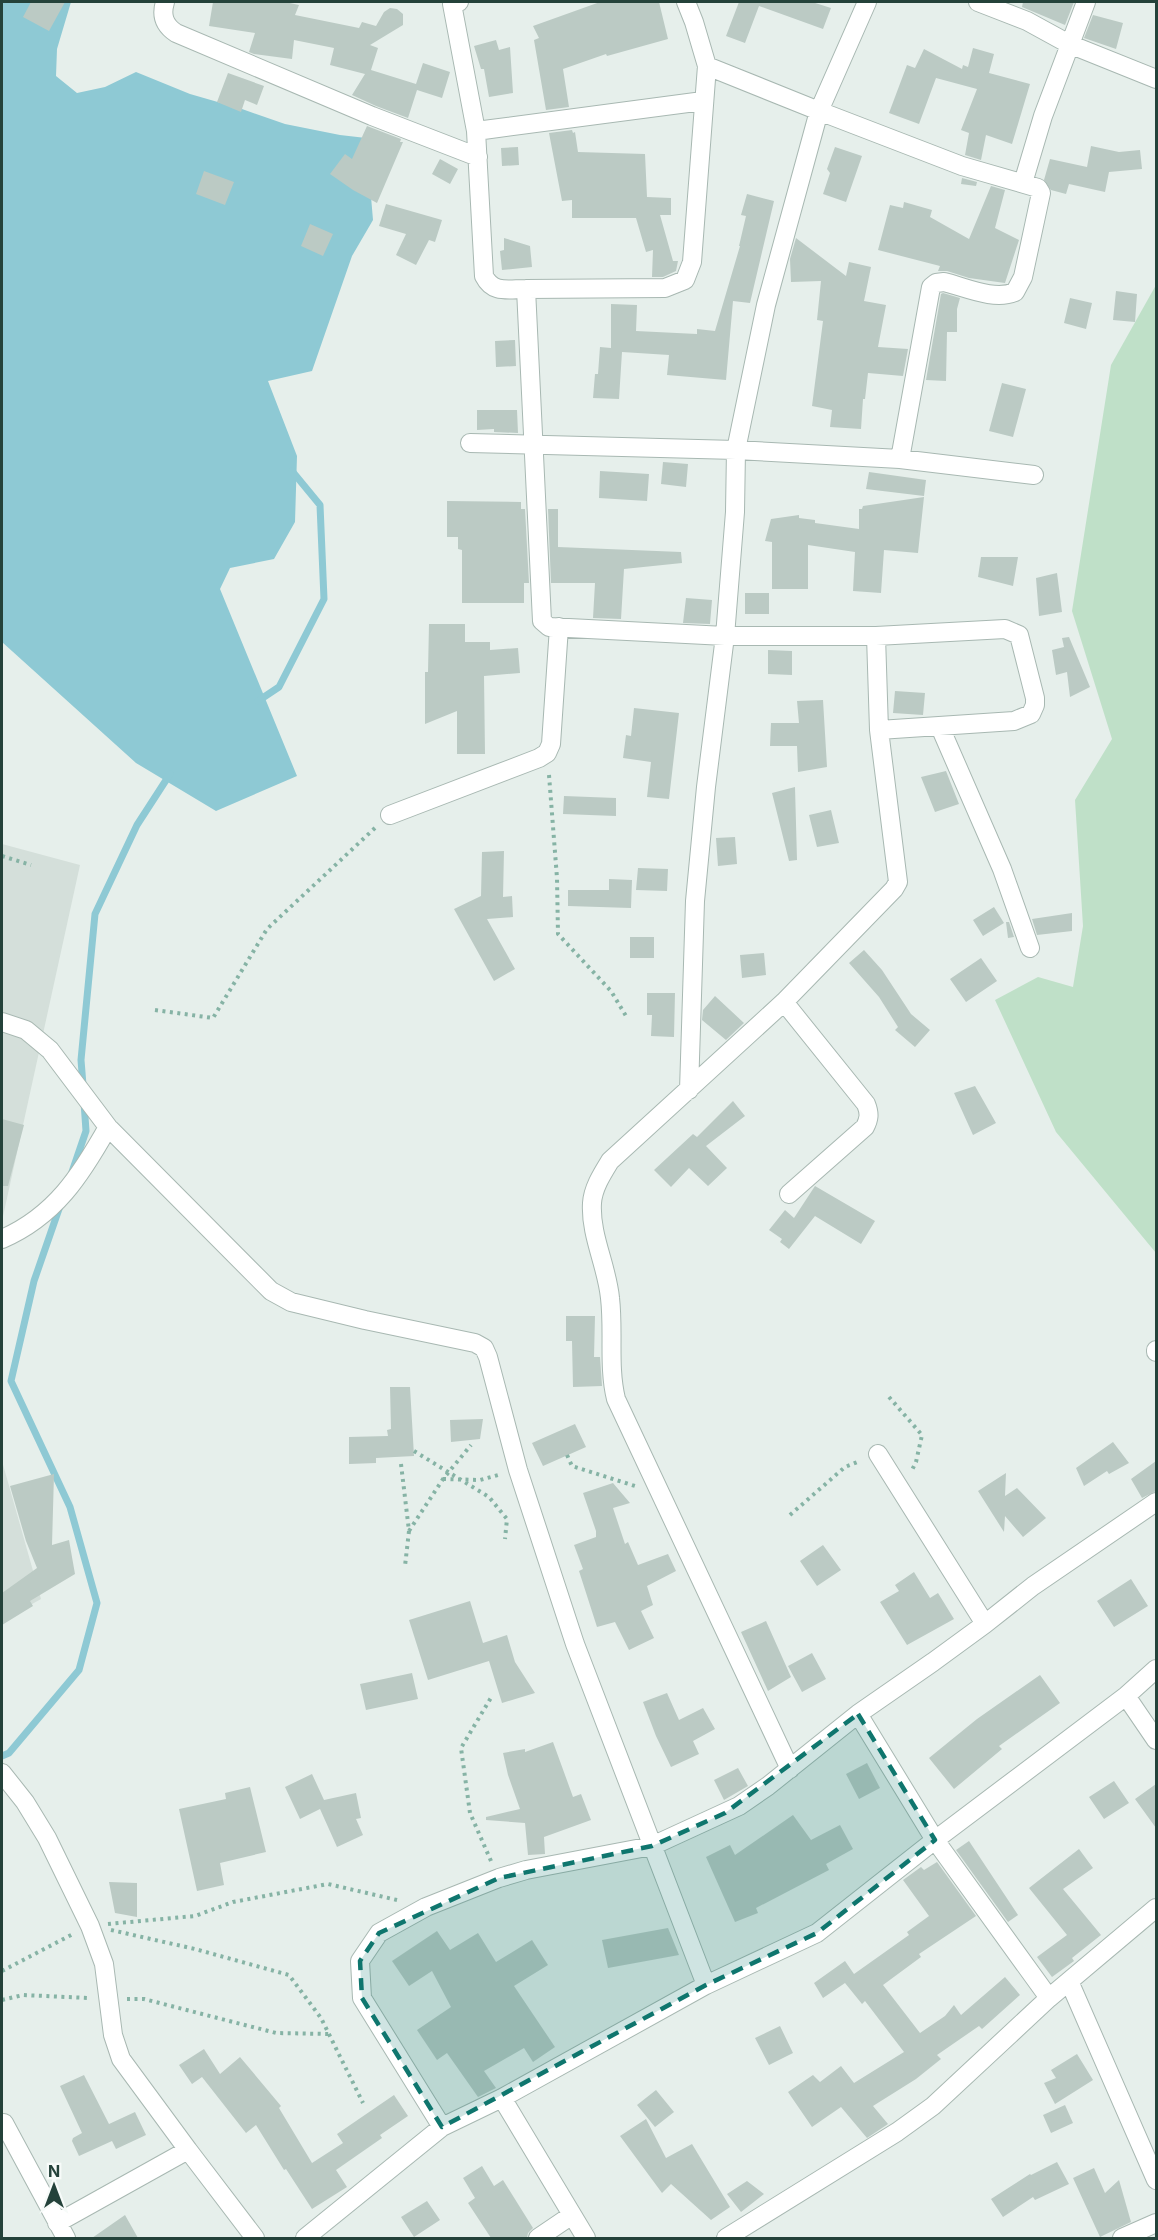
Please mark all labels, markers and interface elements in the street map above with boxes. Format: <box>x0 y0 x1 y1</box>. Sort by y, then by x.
north arrow <box>24 2156 84 2216</box>
text: N <box>48 2161 60 2181</box>

